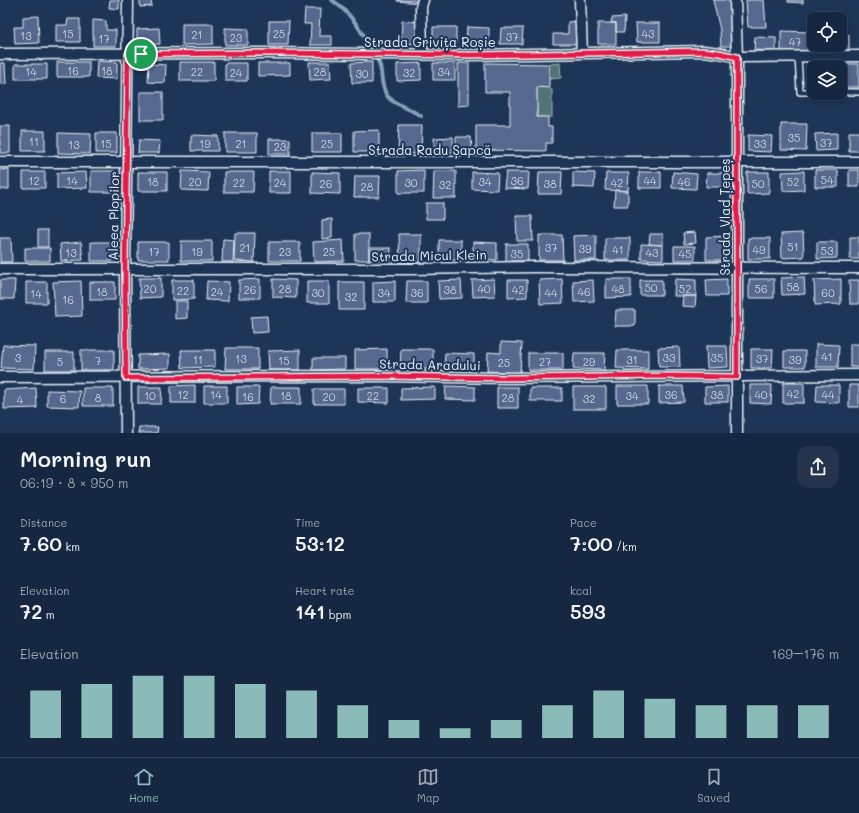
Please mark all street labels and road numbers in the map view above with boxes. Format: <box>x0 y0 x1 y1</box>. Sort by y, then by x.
street label: Strada Grivița Roșie <box>364 33 496 51</box>
street label: Strada Radu Șapcă <box>368 141 492 159</box>
street label: Strada Vlad Țepeș <box>716 158 734 276</box>
street label: Aleea Plopilor <box>104 171 122 261</box>
street label: Strada Micul Klein <box>371 245 487 265</box>
street label: Strada Aradului <box>379 355 481 373</box>

